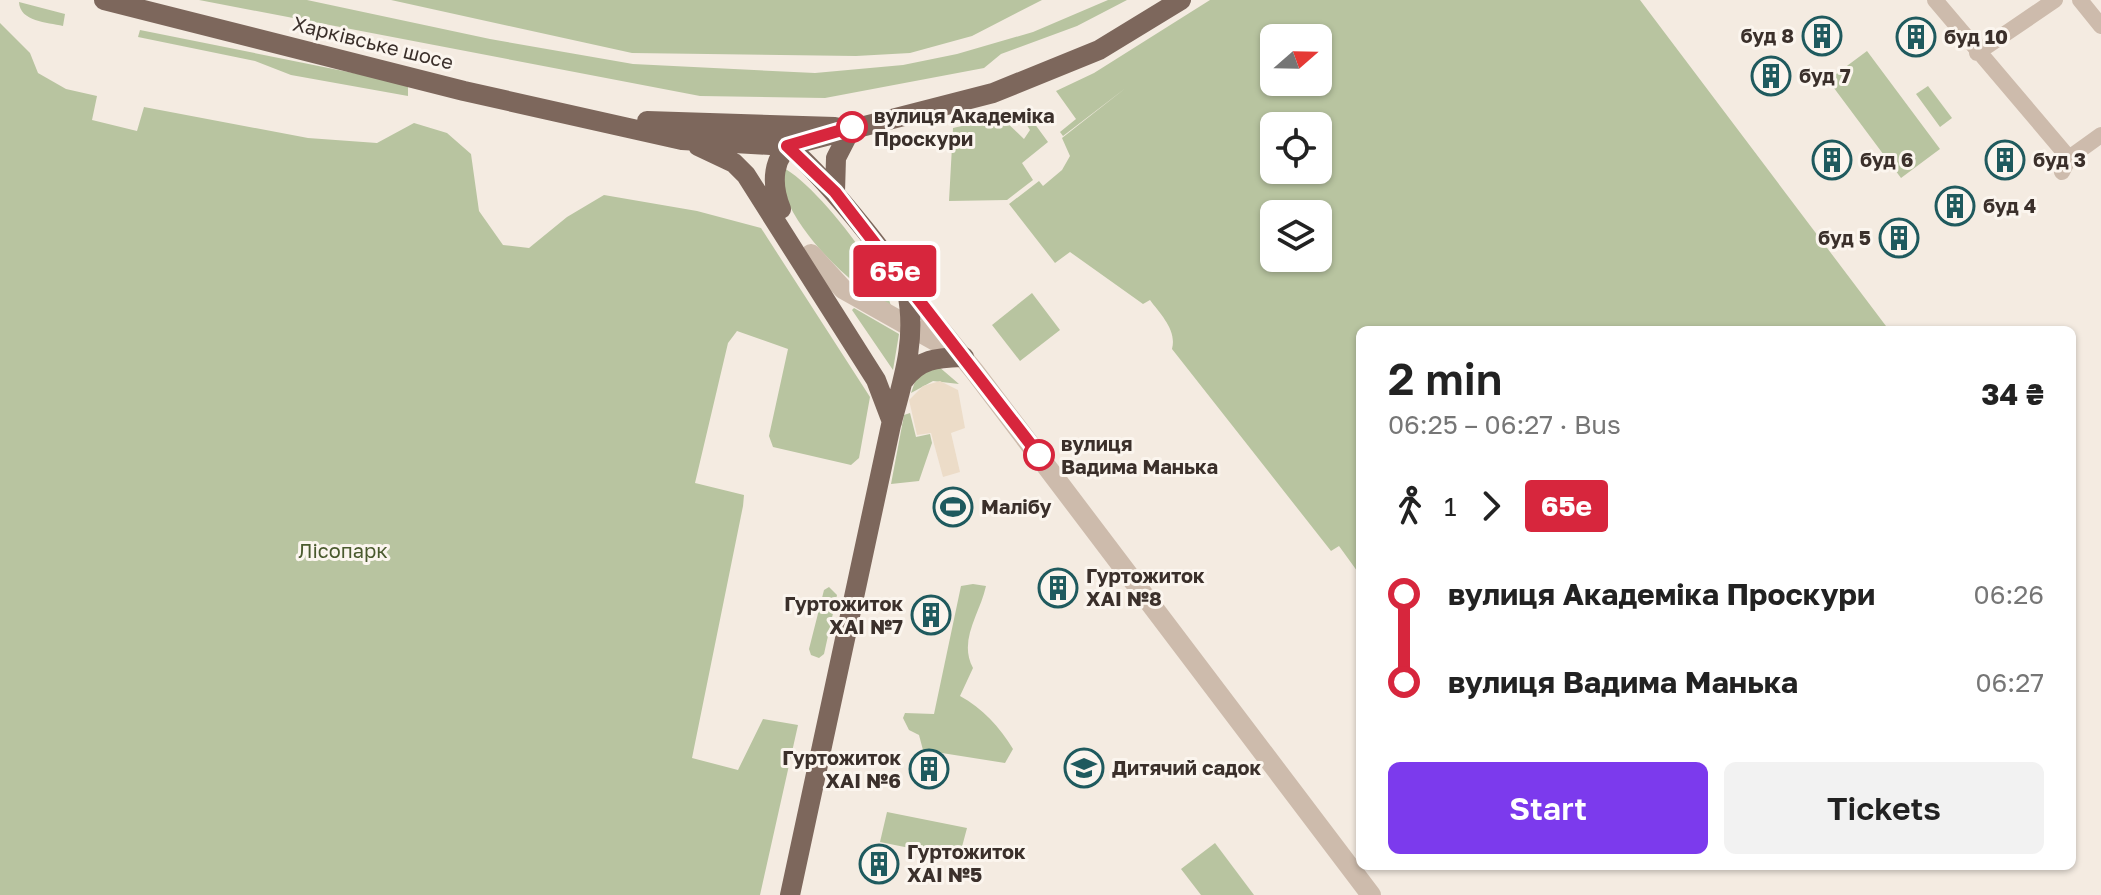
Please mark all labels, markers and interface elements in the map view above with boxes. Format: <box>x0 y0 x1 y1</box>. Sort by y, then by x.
street label: Харківське шосе <box>291 10 456 74</box>
building icon: буд 8 <box>1801 15 1843 57</box>
building icon: буд 10 <box>1895 16 1937 58</box>
place label: буд 8 <box>1740 23 1794 47</box>
north arrow <box>1260 24 1332 96</box>
map controls <box>1260 24 1332 272</box>
place label: буд 10 <box>1944 24 2008 48</box>
building icon: буд 7 <box>1750 55 1792 97</box>
place label: буд 7 <box>1799 63 1851 87</box>
place label: вулиця Академіка Проскури <box>874 103 1055 150</box>
marker: вулиця Академіка Проскури <box>837 112 867 142</box>
button: locate <box>1260 112 1332 184</box>
building icon: буд 6 <box>1811 139 1853 181</box>
building icon: буд 3 <box>1984 139 2026 181</box>
place label: буд 6 <box>1860 147 1913 171</box>
place label: буд 3 <box>2033 147 2086 171</box>
building icon: буд 4 <box>1934 185 1976 227</box>
place label: буд 4 <box>1983 193 2036 217</box>
button: layers <box>1260 200 1332 272</box>
building icon: буд 5 <box>1878 217 1920 259</box>
place label: буд 5 <box>1818 225 1871 249</box>
line badge: 65е <box>849 245 941 297</box>
text: 65е <box>869 254 921 287</box>
text: 2 min <box>1388 352 1502 405</box>
text: 34 ₴ <box>1981 376 2044 412</box>
text: 06:25 – 06:27 · Bus <box>1388 409 1621 440</box>
place label: вулиця Вадима Манька <box>1061 431 1218 478</box>
marker: вулиця Вадима Манька <box>1024 440 1054 470</box>
icon: walk <box>1388 484 1432 528</box>
icon: forward <box>1469 484 1513 528</box>
sports icon: Малібу <box>932 486 974 528</box>
text: 65е <box>1541 489 1592 522</box>
text: 1 <box>1444 491 1457 522</box>
place label: Малібу <box>981 494 1052 518</box>
park label: Лісопарк <box>298 538 388 562</box>
place label: Гуртожиток ХАІ №8 <box>1086 563 1205 610</box>
building icon: Гуртожиток ХАІ №8 <box>1037 567 1079 609</box>
text: вулиця Академіка Проскури <box>1448 576 1875 612</box>
text: 06:26 <box>1974 579 2044 610</box>
place label: Гуртожиток ХАІ №7 <box>784 591 903 638</box>
building icon: Гуртожиток ХАІ №7 <box>910 594 952 636</box>
text: вулиця Вадима Манька <box>1448 664 1798 700</box>
text: 06:27 <box>1975 667 2044 698</box>
place label: Гуртожиток ХАІ №6 <box>782 745 901 792</box>
school or university icon: Дитячий садок <box>1063 747 1105 789</box>
building icon: Гуртожиток ХАІ №6 <box>908 748 950 790</box>
place label: Дитячий садок <box>1112 755 1262 779</box>
button: Start <box>1388 762 1708 854</box>
button: Tickets <box>1724 762 2044 854</box>
place label: Гуртожиток ХАІ №5 <box>907 839 1026 886</box>
building icon: Гуртожиток ХАІ №5 <box>858 843 900 885</box>

